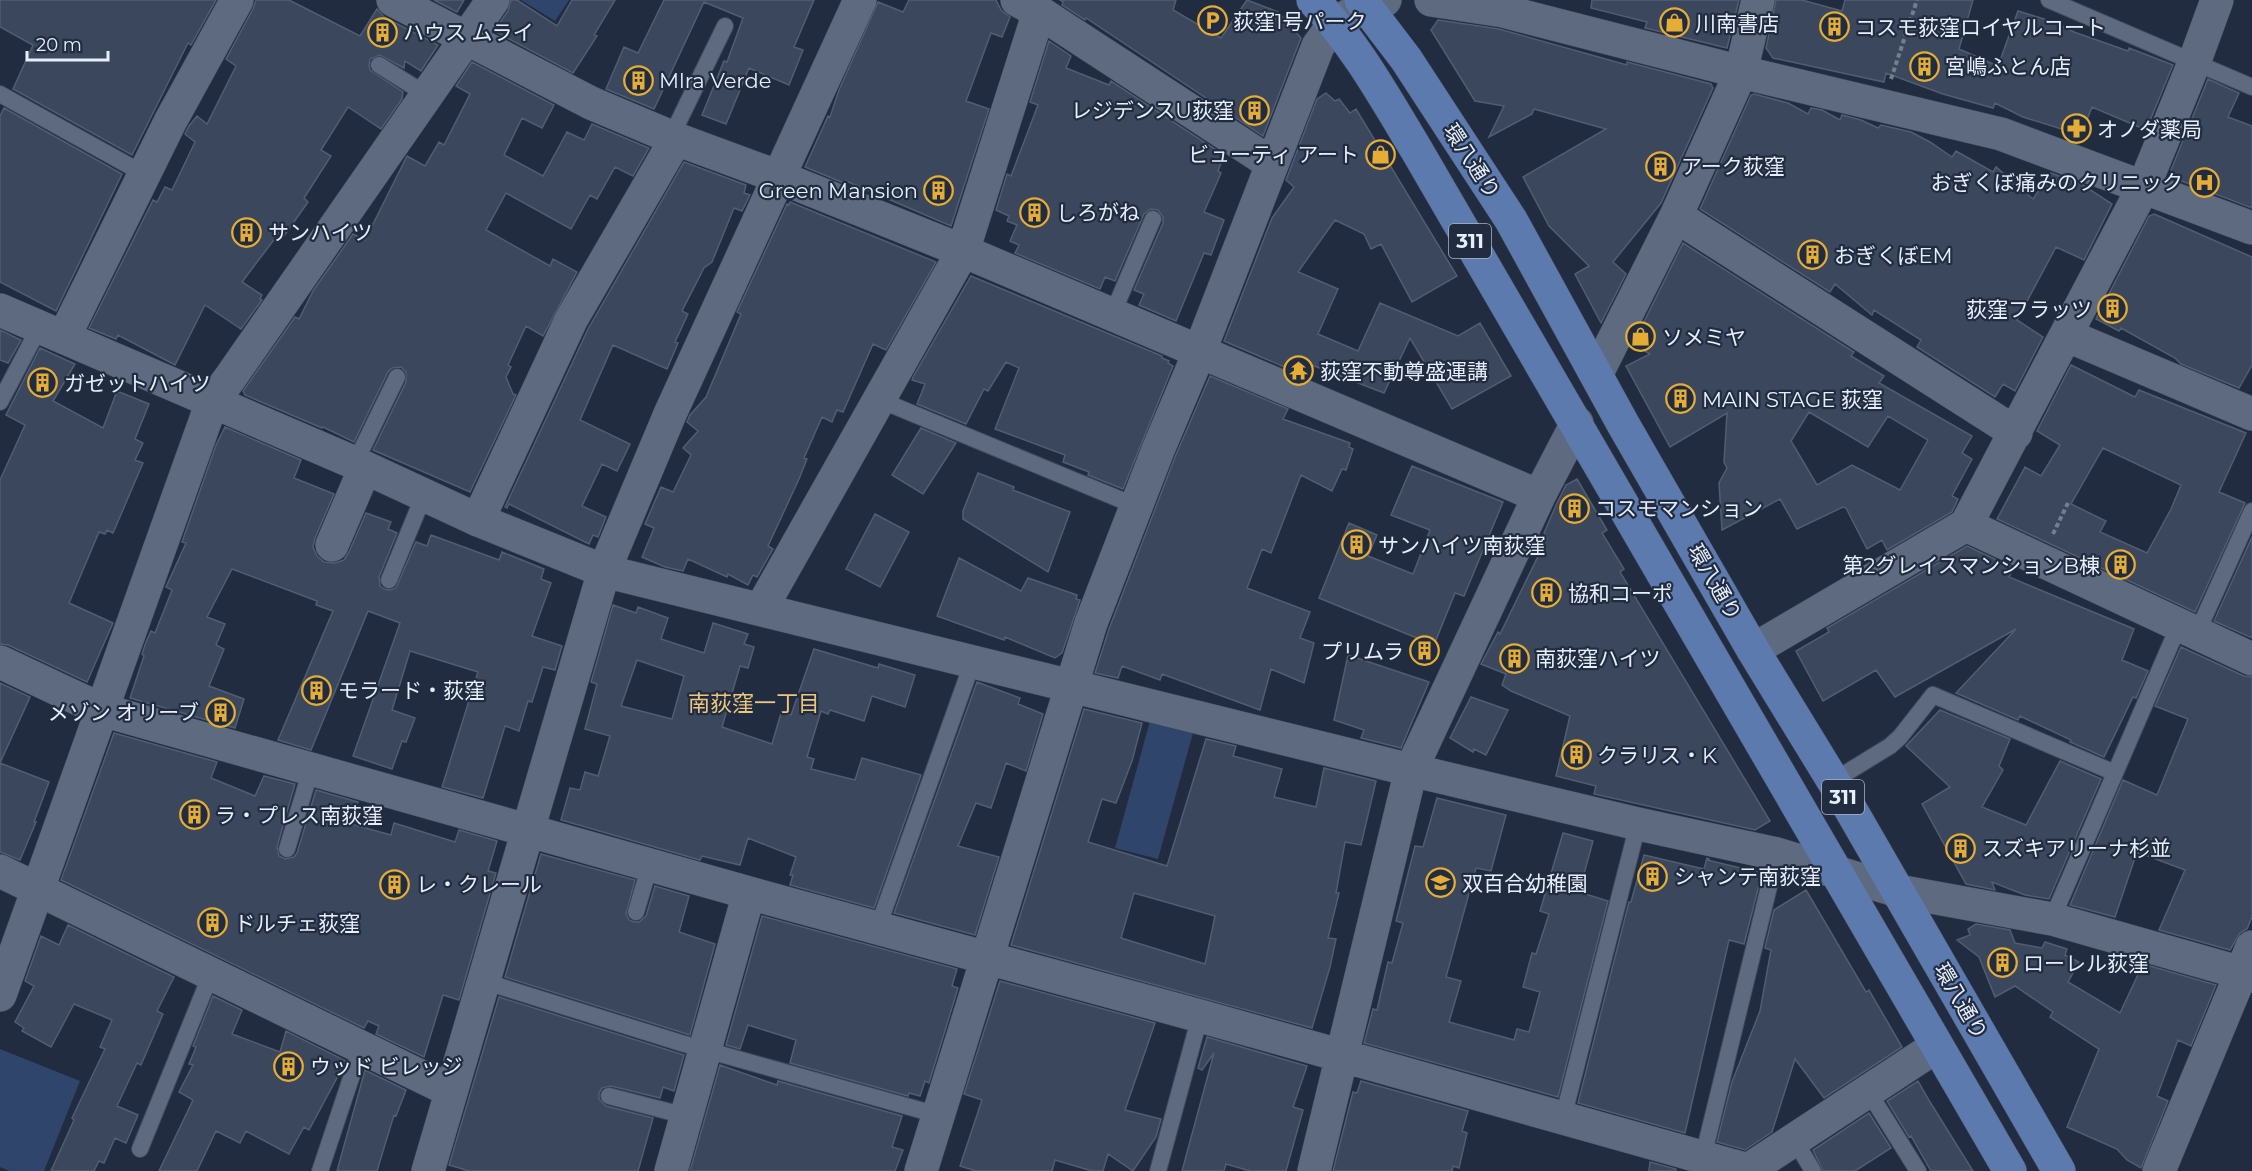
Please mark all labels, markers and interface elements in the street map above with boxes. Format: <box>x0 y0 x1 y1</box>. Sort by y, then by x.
parking icon: 荻窪1号パーク <box>1196 5 1228 37</box>
shop icon: 川南書店 <box>1658 7 1690 39</box>
place label: 荻窪1号パーク <box>1233 9 1367 34</box>
place label: 川南書店 <box>1695 11 1779 36</box>
building icon: コスモ荻窪ロイヤルコート <box>1818 11 1850 43</box>
place label: コスモ荻窪ロイヤルコート <box>1855 15 2106 40</box>
building icon: ハウス ムライ <box>366 16 398 48</box>
place label: ハウス ムライ <box>403 20 533 45</box>
scale bar <box>27 24 108 62</box>
text: 20 m <box>36 34 82 56</box>
building icon: 宮嶋ふとん店 <box>1908 50 1940 82</box>
place label: 宮嶋ふとん店 <box>1945 54 2071 79</box>
building icon: Mlra Verde <box>622 64 654 96</box>
place label: Mlra Verde <box>659 68 771 93</box>
building icon: レジデンスU荻窪 <box>1239 94 1271 126</box>
place label: レジデンスU荻窪 <box>1071 98 1234 123</box>
pharmacy icon: オノダ薬局 <box>2060 113 2092 145</box>
place label: オノダ薬局 <box>2097 117 2202 142</box>
street label: 環八通り <box>1439 119 1505 203</box>
shop icon: ビューティ アート <box>1364 138 1396 170</box>
place label: ビューティ アート <box>1188 142 1359 167</box>
building icon: アーク荻窪 <box>1644 150 1676 182</box>
place label: アーク荻窪 <box>1681 154 1785 179</box>
hospital icon: おぎくぼ痛みのクリニック <box>2188 166 2220 198</box>
place label: おぎくぼ痛みのクリニック <box>1931 170 2183 195</box>
building icon: Green Mansion <box>923 174 955 206</box>
place label: Green Mansion <box>759 178 918 203</box>
building icon: しろがね <box>1019 196 1051 228</box>
place label: しろがね <box>1056 200 1140 225</box>
building icon: サンハイツ <box>231 216 263 248</box>
place label: サンハイツ <box>268 220 373 245</box>
road number: 311 <box>1449 224 1491 258</box>
building icon: おぎくぼEM <box>1797 239 1829 271</box>
place label: おぎくぼEM <box>1834 243 1953 268</box>
building icon: 荻窪フラッツ <box>2097 293 2129 325</box>
place label: 荻窪フラッツ <box>1966 297 2092 322</box>
shop icon: ソメミヤ <box>1625 321 1657 353</box>
place label: ソメミヤ <box>1662 325 1746 350</box>
temple icon: 荻窪不動尊盛運講 <box>1283 355 1315 387</box>
place label: 荻窪不動尊盛運講 <box>1320 359 1488 384</box>
building icon: ガゼットハイツ <box>27 367 59 399</box>
place label: ガゼットハイツ <box>64 371 211 396</box>
building icon: MAIN STAGE 荻窪 <box>1665 383 1697 415</box>
place label: MAIN STAGE 荻窪 <box>1702 387 1883 412</box>
building icon: コスモマンション <box>1558 492 1590 524</box>
place label: コスモマンション <box>1595 496 1763 521</box>
building icon: サンハイツ南荻窪 <box>1341 529 1373 561</box>
place label: サンハイツ南荻窪 <box>1378 533 1546 558</box>
street label: 環八通り <box>1683 539 1747 625</box>
building icon: 第2グレイスマンションB棟 <box>2105 549 2137 581</box>
place label: 第2グレイスマンションB棟 <box>1842 553 2100 578</box>
building icon: 協和コーポ <box>1531 577 1563 609</box>
place label: 協和コーポ <box>1568 581 1673 606</box>
building icon: プリムラ <box>1409 635 1441 667</box>
place label: プリムラ <box>1321 639 1404 664</box>
building icon: 南荻窪ハイツ <box>1498 642 1530 674</box>
place label: 南荻窪ハイツ <box>1535 646 1661 671</box>
building icon: モラード・荻窪 <box>301 674 333 706</box>
place label: モラード・荻窪 <box>338 678 485 703</box>
district label: 南荻窪一丁目 <box>688 690 820 717</box>
building icon: メゾン オリーブ <box>204 696 236 728</box>
place label: メゾン オリーブ <box>48 700 199 725</box>
building icon: クラリス・K <box>1560 739 1592 771</box>
place label: クラリス・K <box>1597 743 1717 768</box>
road number: 311 <box>1822 780 1864 814</box>
building icon: ラ・プレス南荻窪 <box>178 799 210 831</box>
place label: ラ・プレス南荻窪 <box>215 803 383 828</box>
building icon: スズキアリーナ杉並 <box>1945 832 1977 864</box>
place label: スズキアリーナ杉並 <box>1982 836 2171 861</box>
building icon: シャンテ南荻窪 <box>1637 860 1669 892</box>
place label: シャンテ南荻窪 <box>1674 864 1821 889</box>
school or university icon: 双百合幼稚園 <box>1425 867 1457 899</box>
building icon: レ・クレール <box>379 868 411 900</box>
place label: 双百合幼稚園 <box>1462 871 1588 896</box>
place label: レ・クレール <box>416 872 542 897</box>
building icon: ドルチェ荻窪 <box>197 907 229 939</box>
place label: ドルチェ荻窪 <box>234 911 360 936</box>
building icon: ローレル荻窪 <box>1986 947 2018 979</box>
place label: ローレル荻窪 <box>2023 951 2149 976</box>
street label: 環八通り <box>1929 958 1993 1044</box>
building icon: ウッド ビレッジ <box>273 1050 305 1082</box>
place label: ウッド ビレッジ <box>310 1054 463 1079</box>

